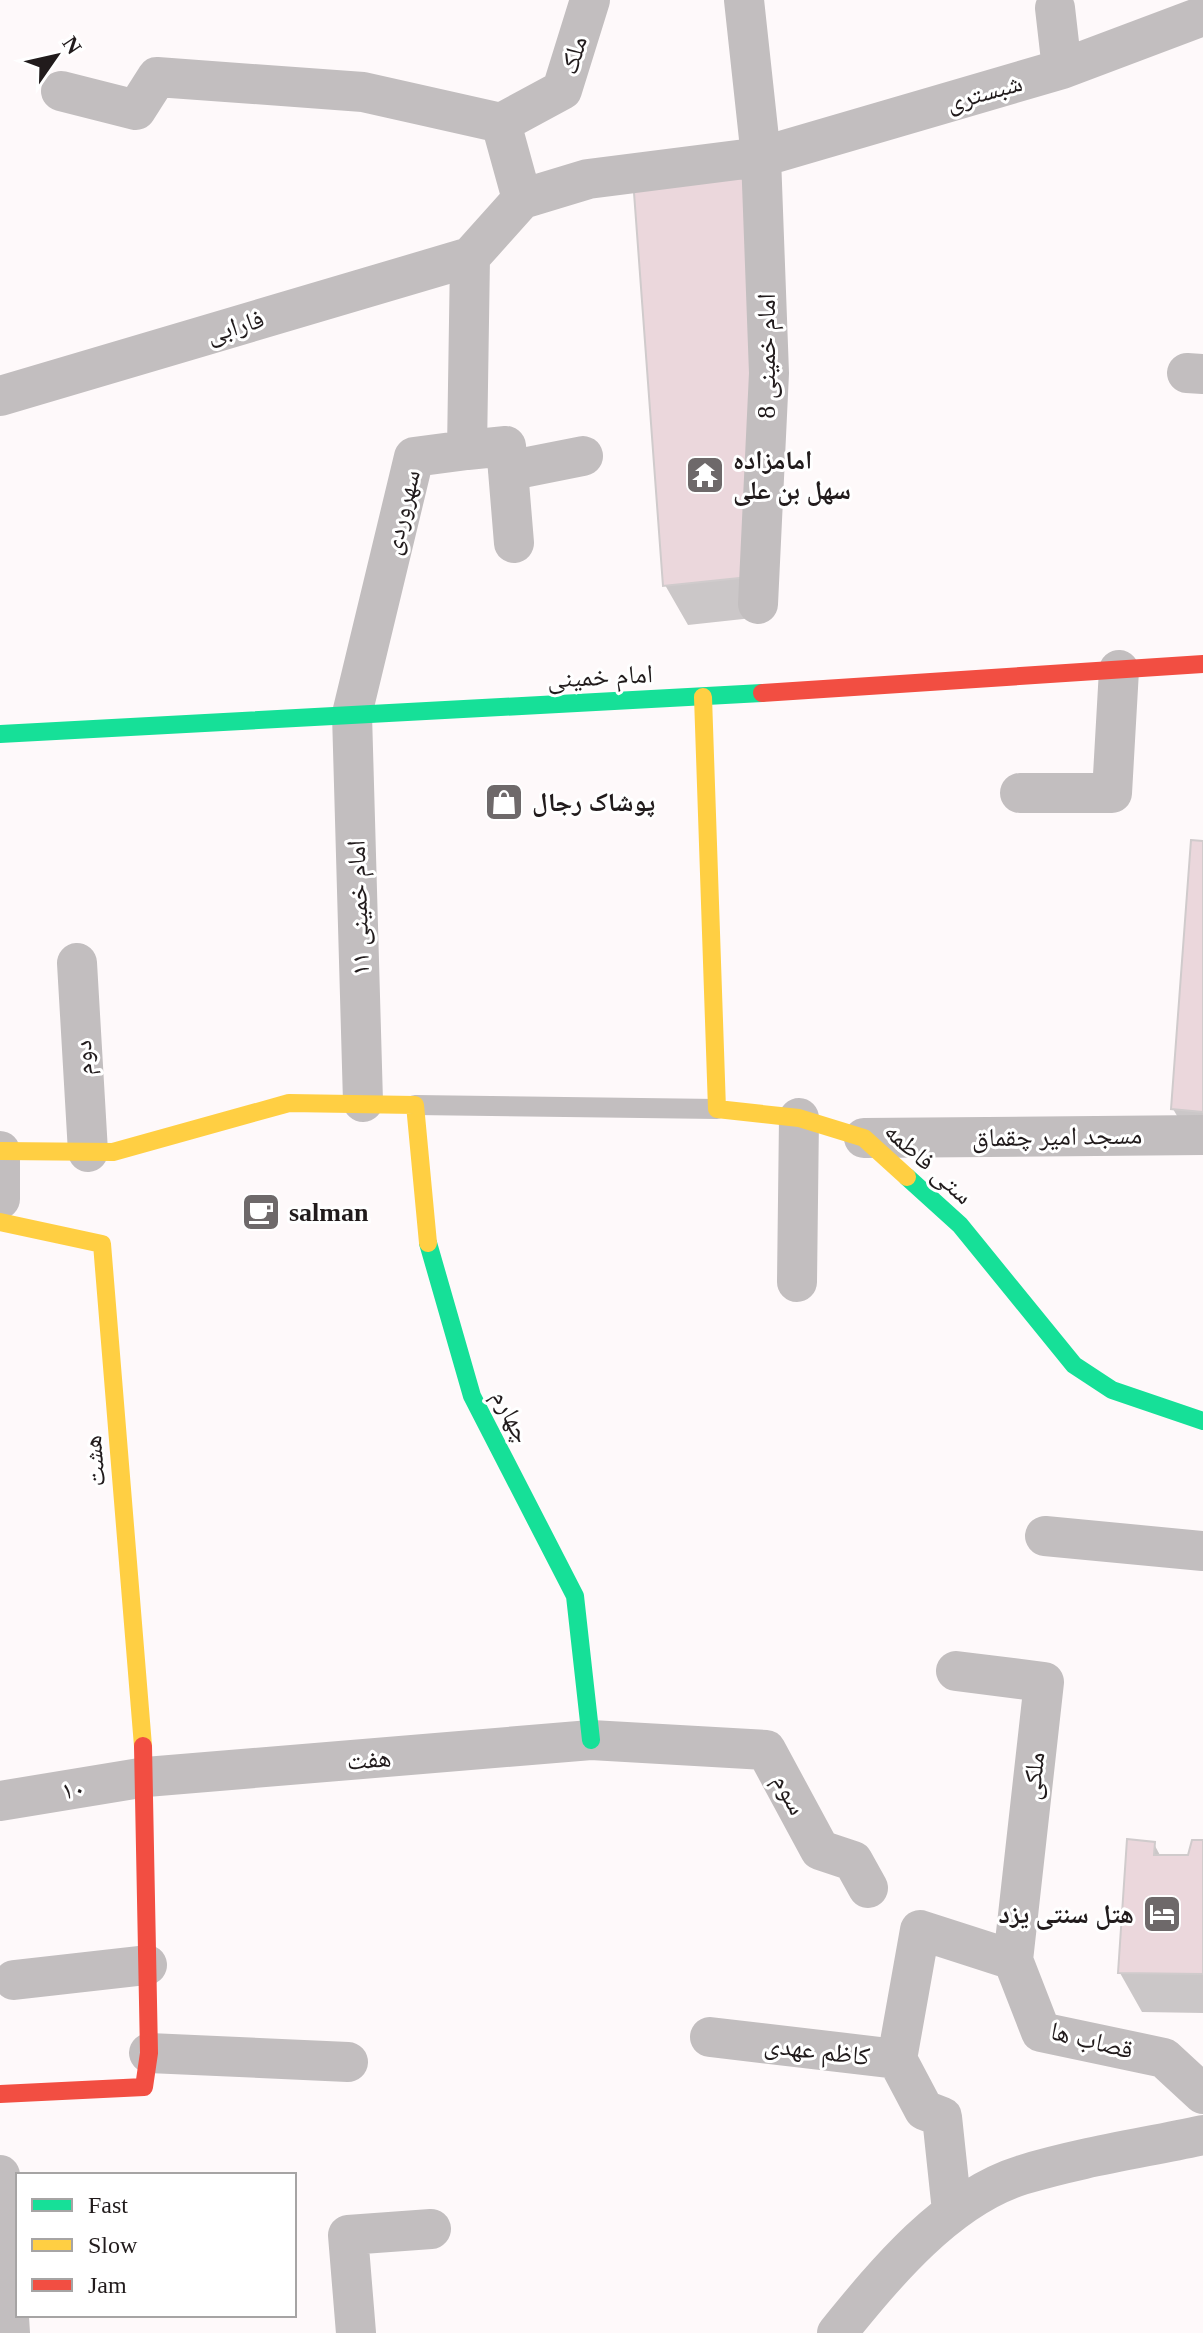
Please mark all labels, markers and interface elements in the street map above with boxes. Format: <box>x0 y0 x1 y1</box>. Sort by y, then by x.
north arrow <box>16 16 96 96</box>
text: N <box>57 32 87 59</box>
street label: ملک <box>554 33 593 78</box>
street label: شبستری <box>943 68 1026 118</box>
street label: امام خمینی 8 <box>752 293 784 419</box>
street label: فارابی <box>203 304 268 350</box>
place label: امامزاده سهل بن علی <box>733 446 851 506</box>
temple icon: امامزاده سهل بن علی <box>684 454 726 496</box>
street label: سهروردی <box>377 467 427 558</box>
street label: امام خمینی <box>546 659 654 697</box>
shop icon: پوشاک رجال <box>483 781 525 823</box>
place label: پوشاک رجال <box>532 788 655 818</box>
street label: امام خمینی ۱۱ <box>342 840 378 976</box>
street label: دوم <box>68 1039 102 1077</box>
street label: ستی فاطمه <box>878 1116 978 1211</box>
street label: مسجد امیر چقماق <box>972 1121 1142 1153</box>
cafe icon: salman <box>240 1191 282 1233</box>
place label: salman <box>289 1198 369 1227</box>
street label: چهارم <box>483 1385 537 1449</box>
street label: هشت <box>78 1434 111 1488</box>
street label: هفت <box>346 1743 392 1776</box>
street label: ملکی <box>1017 1751 1051 1802</box>
street label: سوم <box>764 1769 812 1821</box>
street label: ۱۰ <box>59 1773 87 1806</box>
hotel icon: هتل سنتی یزد <box>1141 1893 1183 1935</box>
place label: هتل سنتی یزد <box>999 1900 1134 1930</box>
street label: قصاب ها <box>1048 2016 1136 2065</box>
street label: کاظم عهدی <box>762 2030 872 2073</box>
legend <box>16 2173 296 2317</box>
text: Fast <box>88 2192 128 2218</box>
text: Slow <box>88 2232 138 2258</box>
text: Jam <box>88 2272 127 2298</box>

